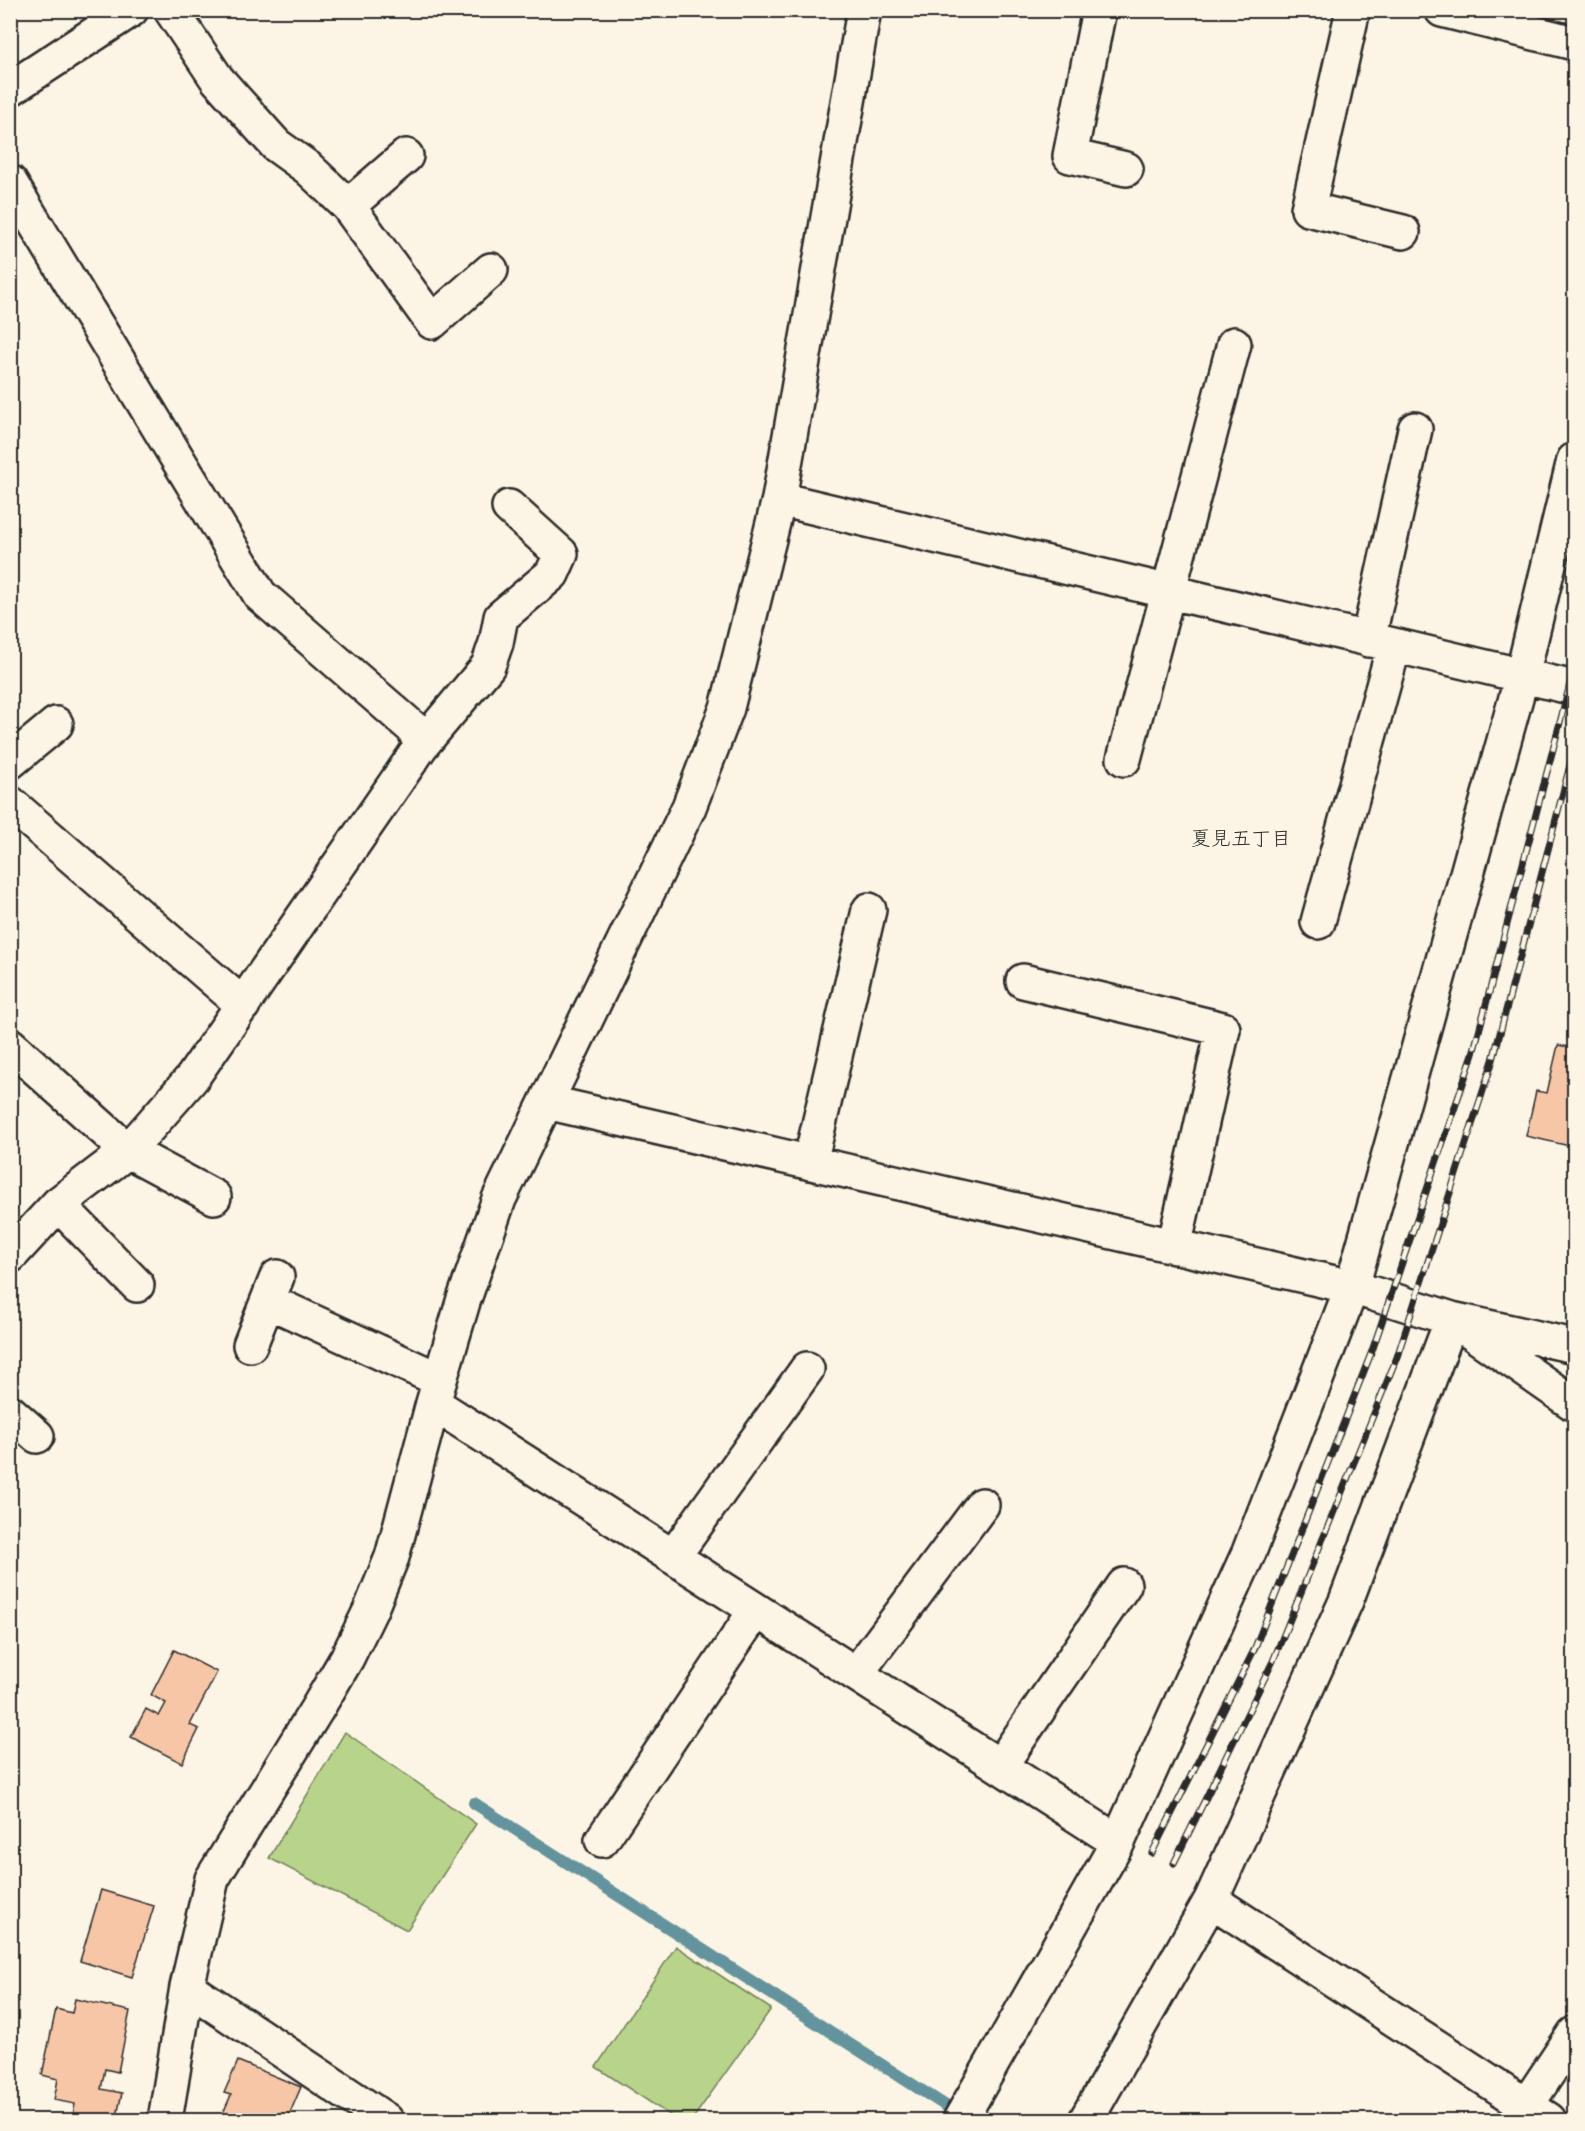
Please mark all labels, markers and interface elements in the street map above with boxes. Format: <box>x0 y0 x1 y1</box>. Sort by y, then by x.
district label: 夏見五丁目 <box>1191 821 1291 856</box>

